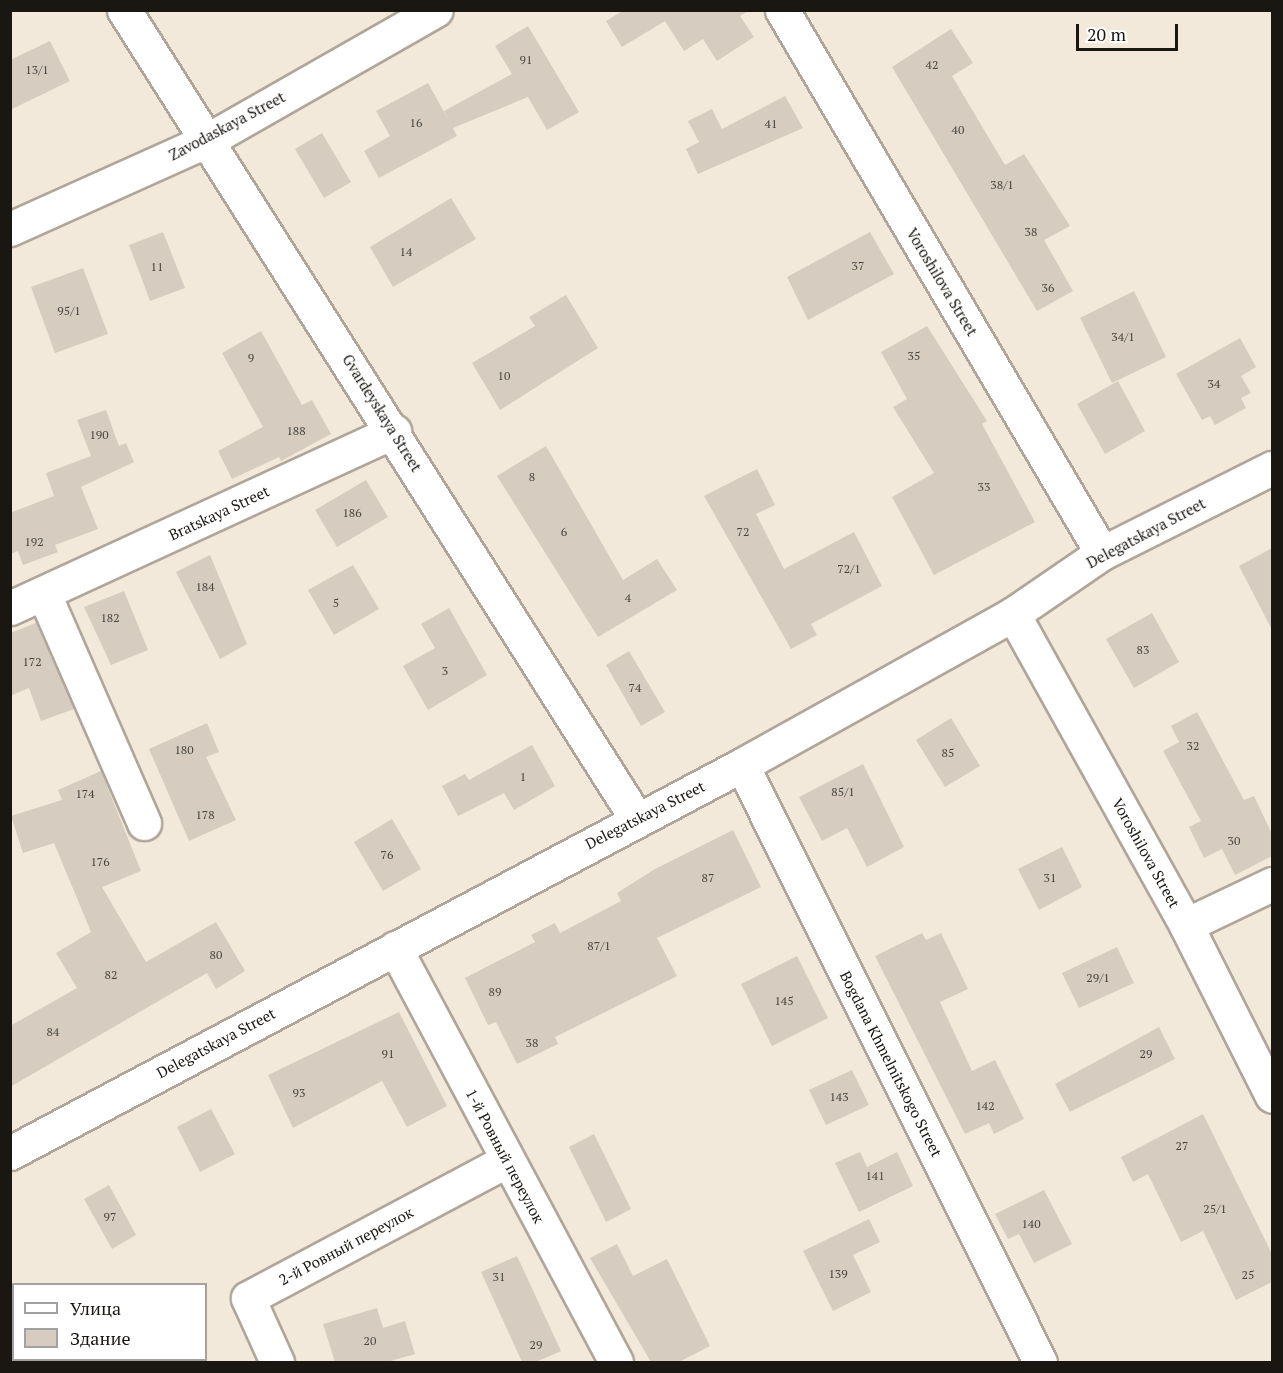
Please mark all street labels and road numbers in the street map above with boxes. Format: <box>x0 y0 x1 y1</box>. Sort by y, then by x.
street label: Zavodaskaya Street <box>166 88 288 164</box>
street label: Voroshilova Street <box>903 225 981 339</box>
street label: Gvardeyskaya Street <box>339 351 425 475</box>
street label: Bratskaya Street <box>166 482 272 544</box>
street label: Delegatskaya Street <box>1084 494 1208 572</box>
street label: Delegatskaya Street <box>582 777 708 853</box>
street label: Voroshilova Street <box>1108 795 1184 911</box>
street label: Bogdana Khmelnitskogo Street <box>836 968 946 1160</box>
street label: Delegatskaya Street <box>154 1004 278 1082</box>
street label: 1-й Ровный переулок <box>462 1086 548 1226</box>
street label: 2-й Ровный переулок <box>276 1203 416 1289</box>

